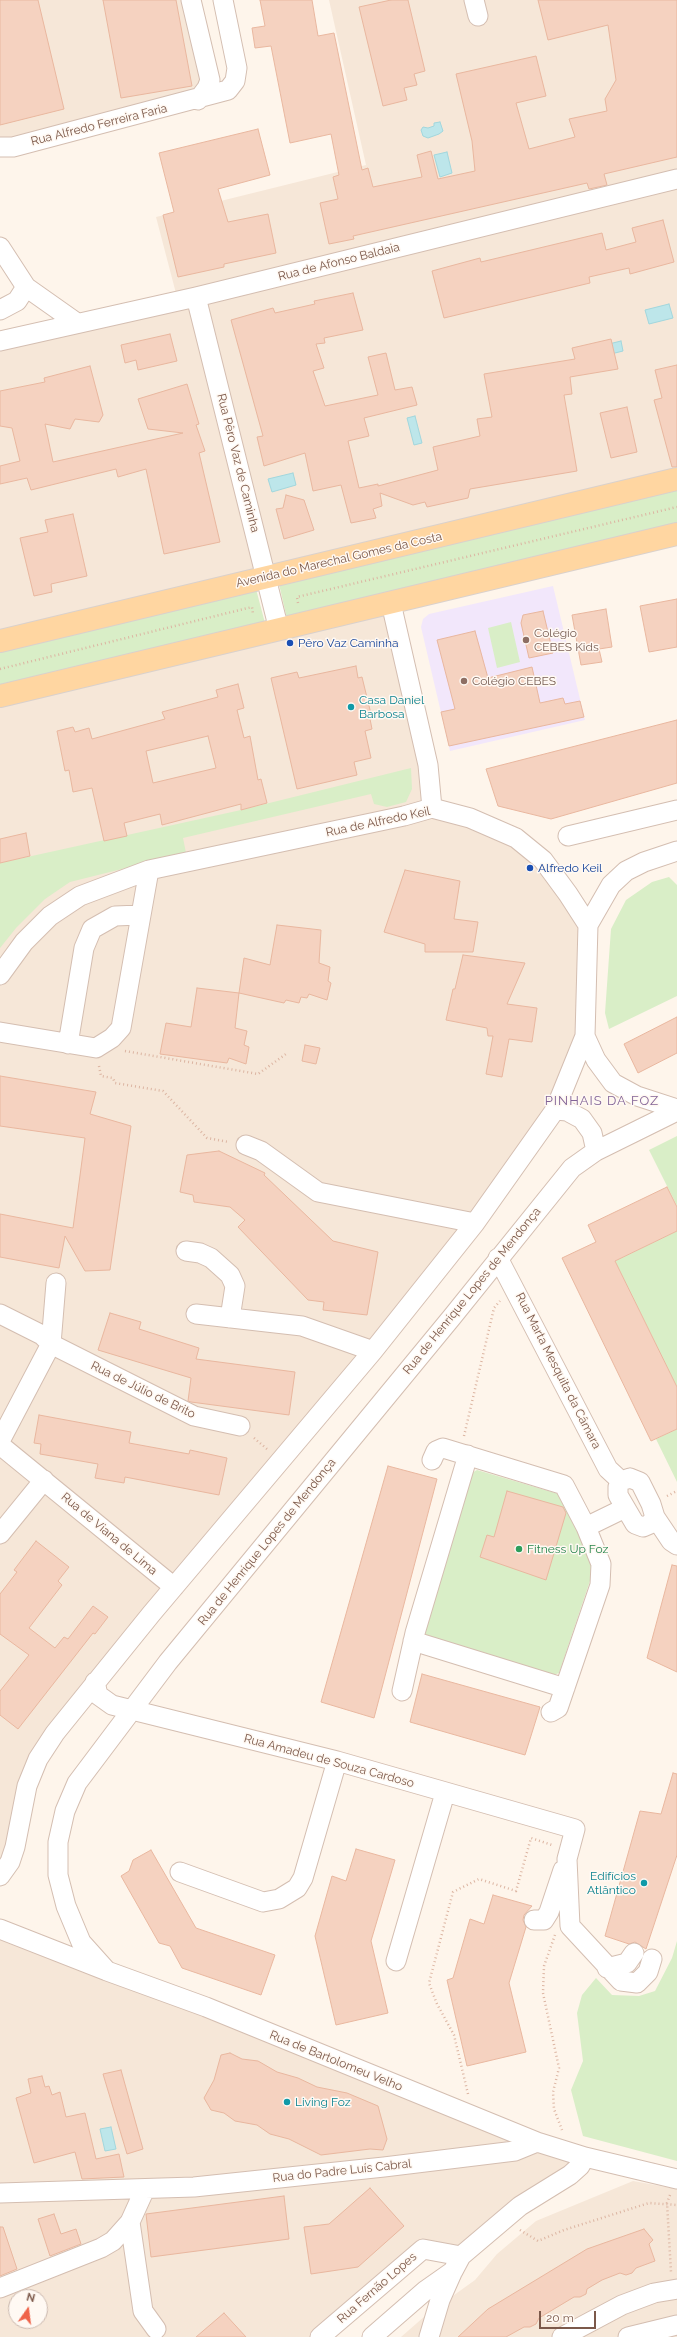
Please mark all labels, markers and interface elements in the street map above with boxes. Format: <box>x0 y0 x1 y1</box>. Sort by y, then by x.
street label: Rua Alfredo Ferreira Faria <box>29 101 169 149</box>
street label: Rua de Afonso Baldaia <box>277 240 401 284</box>
street label: Rua Pêro Vaz de Caminha <box>214 392 262 534</box>
street label: Avenida do Marechal Gomes da Costa <box>234 529 444 591</box>
place label: Colégio CEBES Kids <box>534 626 599 654</box>
marker: Colégio CEBES Kids <box>521 635 531 645</box>
place label: Pêro Vaz Caminha <box>298 636 399 650</box>
marker: Pêro Vaz Caminha <box>285 638 295 648</box>
place label: Colégio CEBES <box>472 674 556 688</box>
marker: Colégio CEBES <box>459 676 469 686</box>
place label: Casa Daniel Barbosa <box>359 693 424 721</box>
marker: Casa Daniel Barbosa <box>346 702 356 712</box>
street label: Rua de Alfredo Keil <box>324 804 432 840</box>
place label: Alfredo Keil <box>538 861 602 875</box>
marker: Alfredo Keil <box>525 863 535 873</box>
district label: PINHAIS DA FOZ <box>545 1093 659 1109</box>
street label: Rua de Henrique Lopes de Mendonça <box>400 1205 544 1377</box>
street label: Rua Marta Mesquita da Câmara <box>512 1290 604 1452</box>
street label: Rua de Júlio de Brito <box>88 1358 198 1422</box>
street label: Rua de Henrique Lopes de Mendonça <box>195 1456 339 1628</box>
street label: Rua de Viana de Lima <box>58 1490 160 1578</box>
place label: Fitness Up Foz <box>527 1542 608 1556</box>
marker: Fitness Up Foz <box>514 1544 524 1554</box>
street label: Rua Amadeu de Souza Cardoso <box>242 1731 416 1791</box>
place label: Edifícios Atlântico <box>587 1869 636 1897</box>
marker: Edifícios Atlântico <box>639 1878 649 1888</box>
street label: Rua de Bartolomeu Velho <box>267 2028 405 2094</box>
place label: Living Foz <box>295 2095 351 2109</box>
marker: Living Foz <box>282 2097 292 2107</box>
street label: Rua do Padre Luís Cabral <box>272 2157 412 2185</box>
street label: Rua Fernão Lopes <box>334 2250 420 2326</box>
north arrow <box>8 2289 48 2329</box>
text: N <box>25 2291 36 2305</box>
scale bar <box>541 2303 598 2329</box>
text: 20 m <box>546 2311 574 2325</box>

